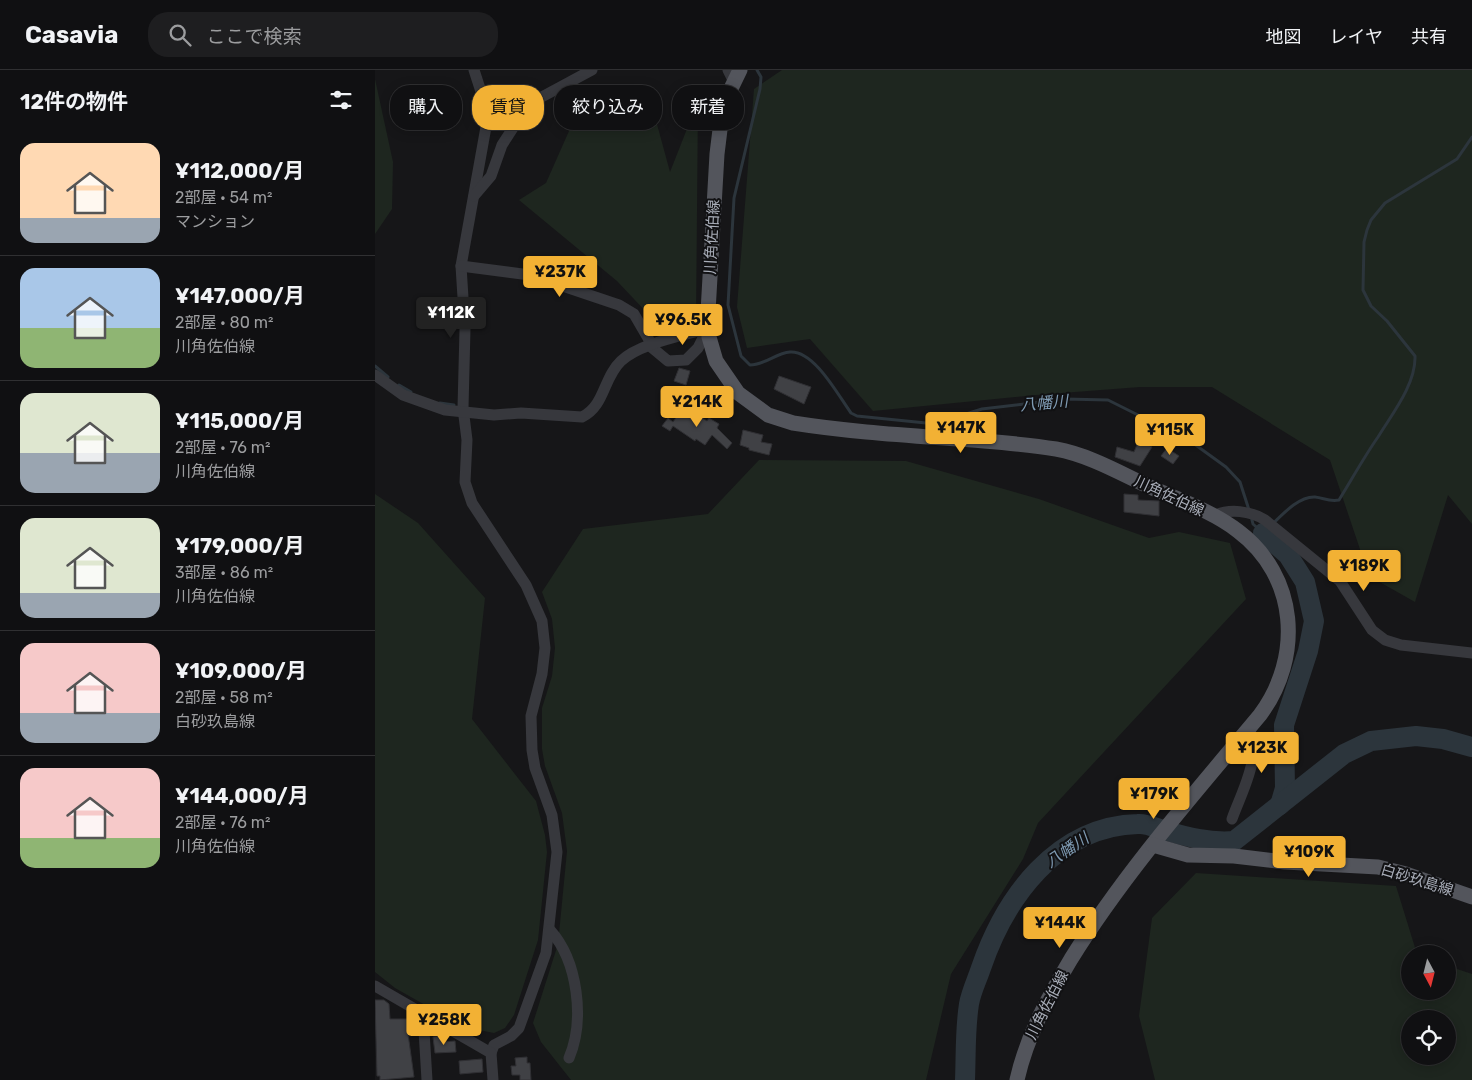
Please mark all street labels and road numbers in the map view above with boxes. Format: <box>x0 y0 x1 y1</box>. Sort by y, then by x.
street label: 川角佐伯線 <box>701 199 723 275</box>
street label: 川角佐伯線 <box>1131 472 1207 520</box>
street label: 白砂玖島線 <box>1378 860 1456 900</box>
street label: 川角佐伯線 <box>1022 967 1072 1043</box>

